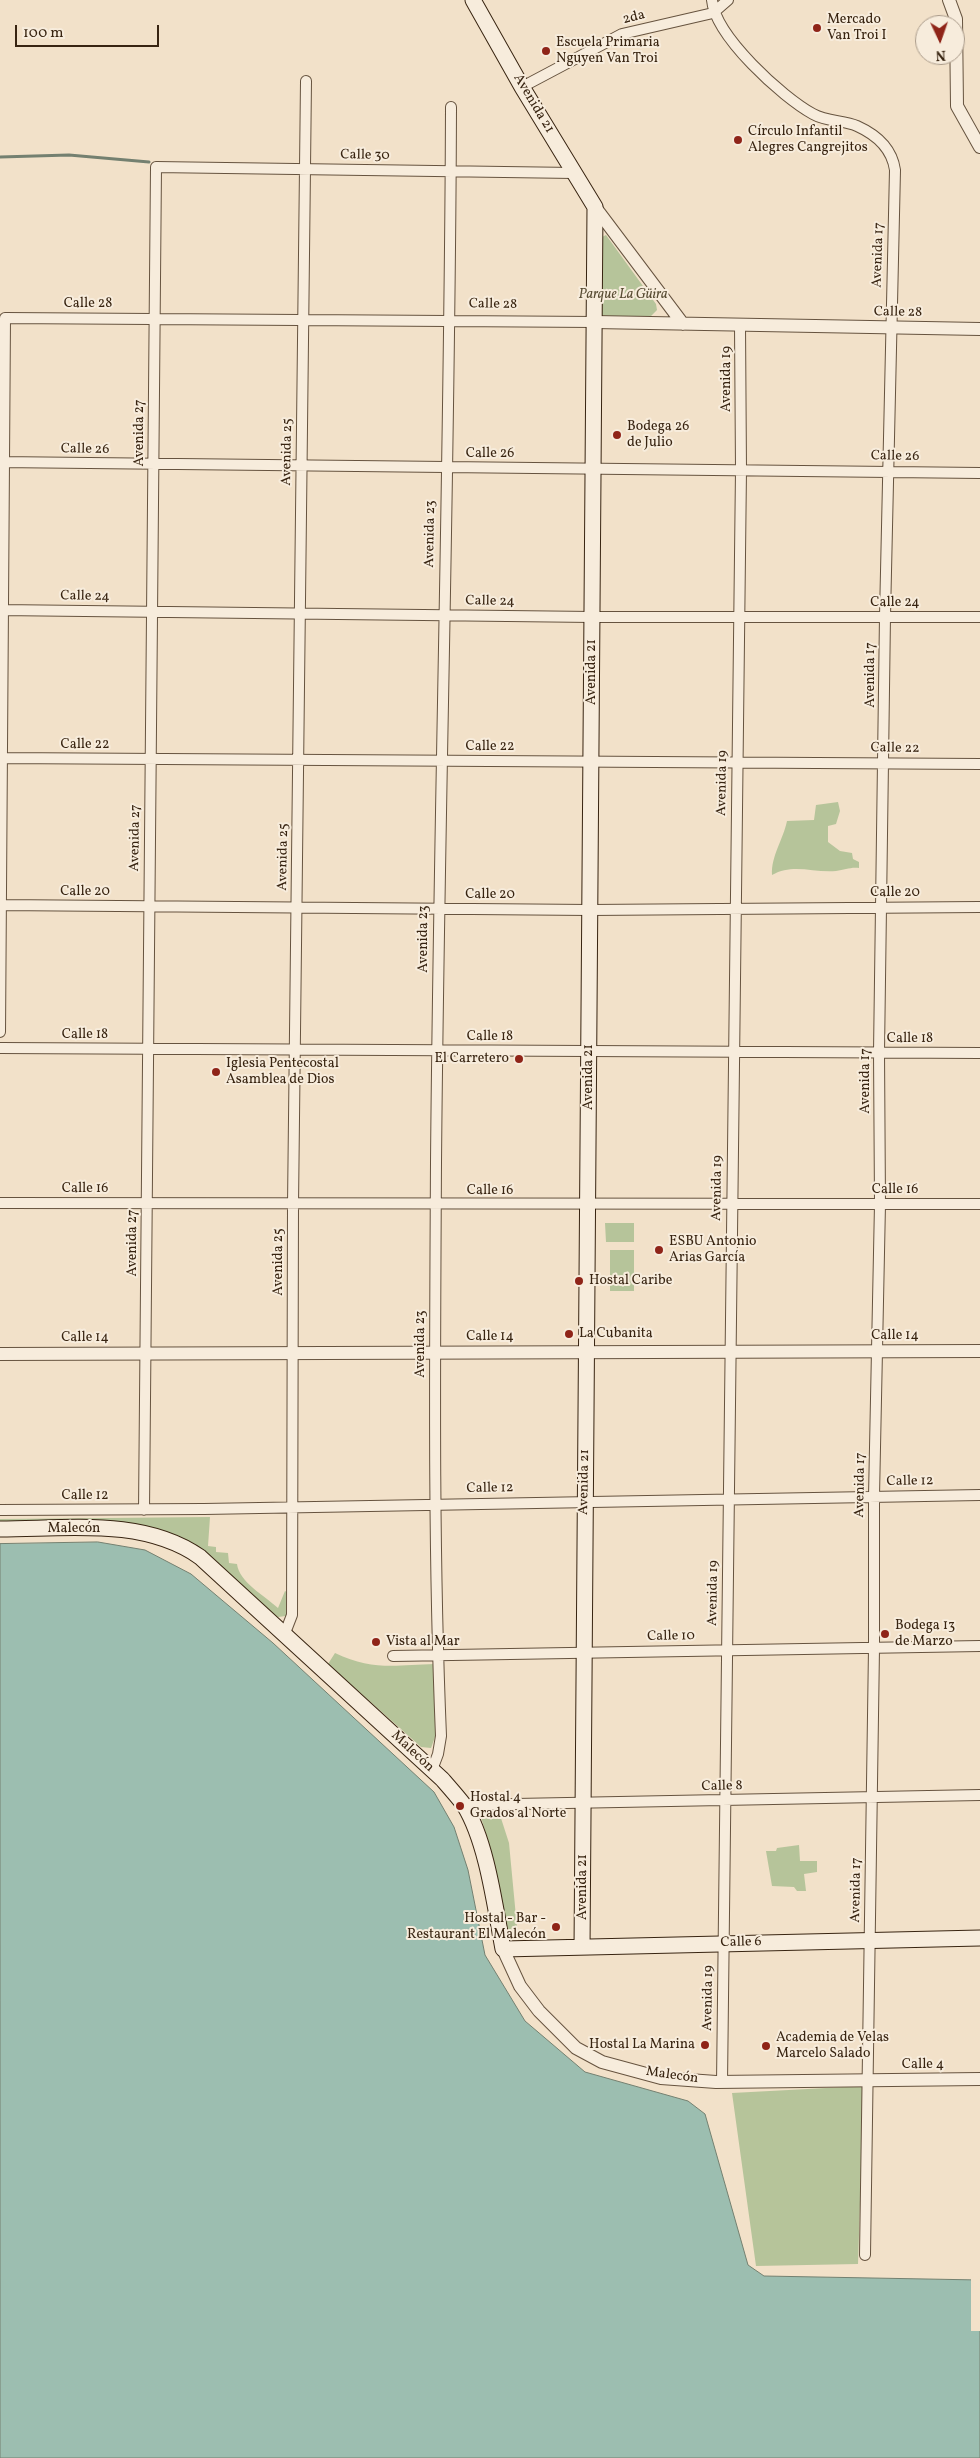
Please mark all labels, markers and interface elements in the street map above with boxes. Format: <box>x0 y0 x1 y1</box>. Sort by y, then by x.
street label: 2da <box>621 7 647 29</box>
place label: Mercado Van Troi I <box>827 12 886 44</box>
scale bar <box>18 15 161 47</box>
north arrow <box>915 15 965 65</box>
marker: Mercado Van Troi I <box>811 22 823 34</box>
text: 100 m <box>23 23 63 44</box>
place label: Escuela Primaria Nguyen Van Troi <box>556 35 660 68</box>
marker: Escuela Primaria Nguyen Van Troi <box>540 45 552 57</box>
text: N <box>935 45 946 64</box>
street label: Avenida 21 <box>509 71 557 137</box>
place label: Círculo Infantil Alegres Cangrejitos <box>748 124 868 156</box>
marker: Círculo Infantil Alegres Cangrejitos <box>732 134 744 146</box>
street label: Calle 30 <box>340 147 390 165</box>
street label: Avenida 17 <box>869 222 889 288</box>
park label: Parque La Güira <box>578 287 668 303</box>
street label: Calle 28 <box>64 296 112 312</box>
street label: Calle 28 <box>469 296 517 314</box>
street label: Calle 28 <box>874 304 922 322</box>
street label: Avenida 19 <box>719 346 735 412</box>
street label: Avenida 27 <box>132 399 148 467</box>
street label: Avenida 25 <box>279 418 297 486</box>
place label: Bodega 26 de Julio <box>627 419 689 452</box>
marker: Bodega 26 de Julio <box>611 429 623 441</box>
street label: Calle 26 <box>61 441 109 459</box>
street label: Calle 26 <box>466 446 514 462</box>
street label: Calle 26 <box>871 448 919 466</box>
street label: Avenida 23 <box>422 500 440 568</box>
street label: Calle 24 <box>60 588 110 606</box>
street label: Calle 24 <box>465 593 515 611</box>
street label: Calle 24 <box>870 595 920 611</box>
street label: Avenida 21 <box>584 639 600 705</box>
street label: Avenida 17 <box>863 642 879 708</box>
street label: Calle 22 <box>61 737 109 753</box>
street label: Calle 22 <box>466 739 514 755</box>
street label: Calle 22 <box>870 740 920 758</box>
street label: Avenida 19 <box>714 750 732 816</box>
street label: Avenida 27 <box>127 804 145 872</box>
street label: Avenida 25 <box>275 823 293 891</box>
street label: Calle 20 <box>60 884 110 900</box>
street label: Calle 20 <box>870 885 920 901</box>
street label: Calle 20 <box>465 887 515 903</box>
street label: Avenida 23 <box>416 905 432 973</box>
street label: Calle 18 <box>62 1027 108 1043</box>
street label: Calle 18 <box>467 1029 513 1045</box>
street label: Calle 18 <box>887 1031 933 1047</box>
street label: Avenida 21 <box>581 1044 597 1110</box>
street label: Avenida 17 <box>858 1048 874 1114</box>
place label: El Carretero <box>434 1051 509 1067</box>
marker: El Carretero <box>513 1053 525 1065</box>
place label: Iglesia Pentecostal Asamblea de Dios <box>226 1056 339 1088</box>
marker: Iglesia Pentecostal Asamblea de Dios <box>210 1066 222 1078</box>
street label: Avenida 19 <box>709 1155 727 1221</box>
street label: Calle 16 <box>62 1181 108 1197</box>
street label: Calle 16 <box>872 1182 918 1198</box>
street label: Calle 16 <box>467 1183 513 1199</box>
street label: Avenida 27 <box>125 1209 141 1277</box>
street label: Avenida 25 <box>271 1228 287 1296</box>
place label: ESBU Antonio Arias García <box>669 1234 757 1266</box>
marker: ESBU Antonio Arias García <box>653 1244 665 1256</box>
place label: Hostal Caribe <box>589 1273 672 1289</box>
marker: Hostal Caribe <box>573 1275 585 1287</box>
street label: Avenida 23 <box>413 1310 429 1378</box>
place label: La Cubanita <box>579 1326 653 1342</box>
marker: La Cubanita <box>563 1328 575 1340</box>
street label: Calle 14 <box>871 1328 919 1344</box>
street label: Calle 14 <box>466 1329 514 1345</box>
street label: Calle 14 <box>61 1330 109 1346</box>
street label: Avenida 21 <box>576 1449 594 1515</box>
street label: Avenida 17 <box>852 1452 870 1518</box>
street label: Calle 12 <box>886 1473 934 1491</box>
street label: Calle 12 <box>466 1480 514 1498</box>
street label: Calle 12 <box>62 1488 108 1504</box>
street label: Malecón <box>48 1521 100 1537</box>
street label: Avenida 19 <box>705 1560 723 1626</box>
place label: Bodega 13 de Marzo <box>895 1618 955 1650</box>
street label: Calle 10 <box>647 1628 695 1646</box>
marker: Bodega 13 de Marzo <box>879 1628 891 1640</box>
place label: Vista al Mar <box>386 1634 460 1650</box>
marker: Vista al Mar <box>370 1636 382 1648</box>
street label: Malecón <box>387 1728 437 1776</box>
street label: Calle 8 <box>701 1778 743 1796</box>
place label: Hostal 4 Grados al Norte <box>470 1790 566 1822</box>
marker: Hostal 4 Grados al Norte <box>454 1800 466 1812</box>
street label: Avenida 21 <box>575 1854 591 1920</box>
street label: Avenida 17 <box>848 1857 866 1923</box>
place label: Hostal - Bar - Restaurant El Malecón <box>407 1911 546 1944</box>
marker: Hostal - Bar - Restaurant El Malecón <box>550 1921 562 1933</box>
street label: Calle 6 <box>720 1934 762 1952</box>
street label: Avenida 19 <box>700 1965 718 2031</box>
place label: Academia de Velas Marcelo Salado <box>776 2030 889 2062</box>
place label: Hostal La Marina <box>589 2037 695 2053</box>
marker: Hostal La Marina <box>699 2039 711 2051</box>
marker: Academia de Velas Marcelo Salado <box>760 2040 772 2052</box>
street label: Calle 4 <box>902 2057 944 2073</box>
street label: Malecón <box>645 2064 699 2088</box>

